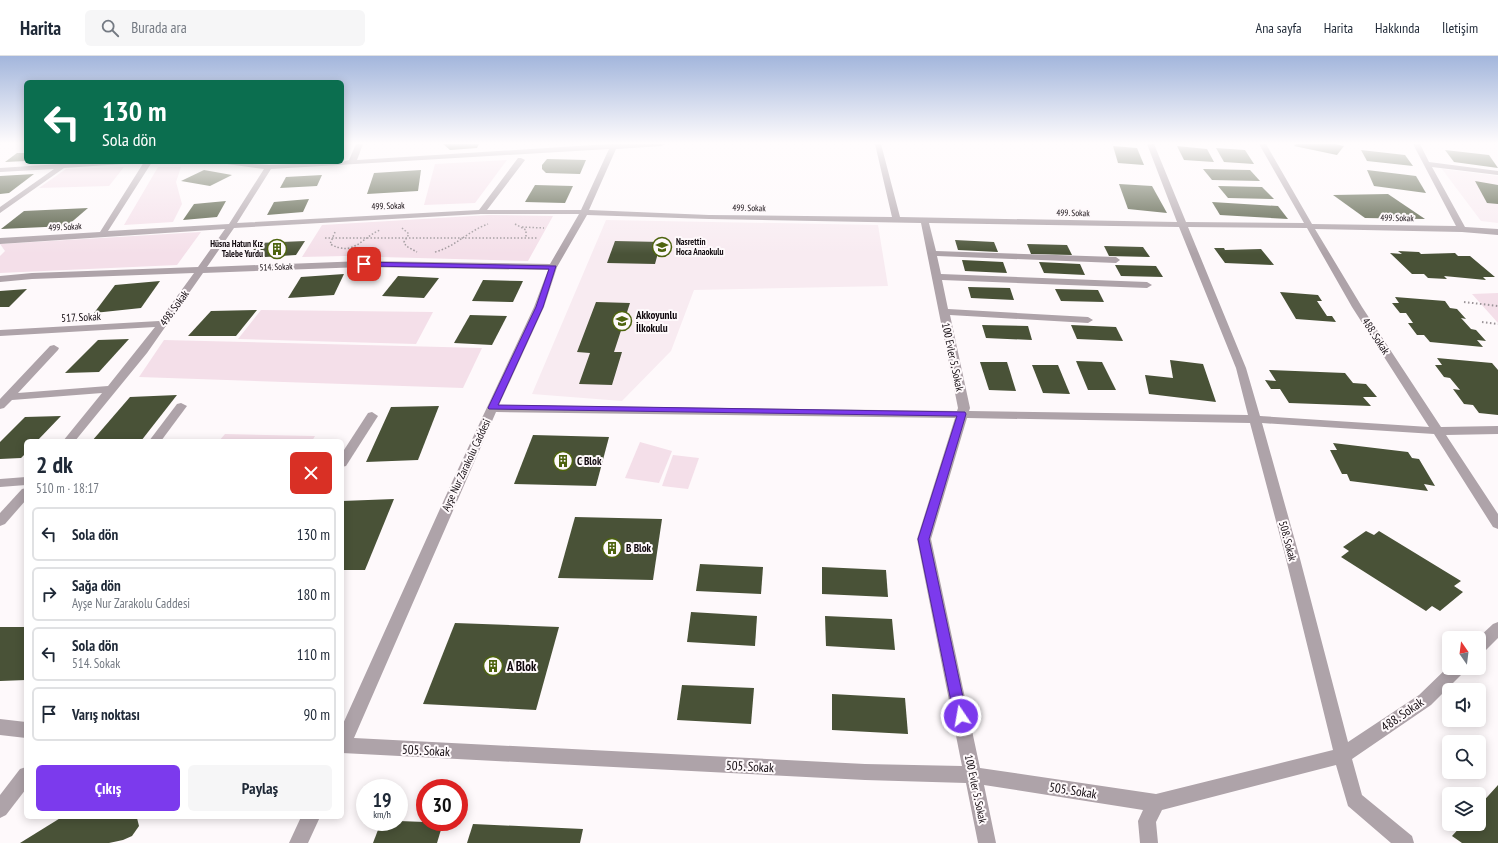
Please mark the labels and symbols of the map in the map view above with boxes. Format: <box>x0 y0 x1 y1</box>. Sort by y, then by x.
street label: 499. Sokak <box>371 199 405 212</box>
street label: 499. Sokak <box>732 202 766 213</box>
street label: 499. Sokak <box>1056 207 1090 218</box>
street label: 499. Sokak <box>1380 212 1414 223</box>
street label: 499. Sokak <box>48 220 82 233</box>
school or university icon: Nasrettin Hoca Anaokulu <box>651 236 673 258</box>
place label: Nasrettin Hoca Anaokulu <box>676 236 723 257</box>
place label: Hüsna Hatun Kız Talebe Yurdu <box>210 238 264 259</box>
building icon: Hüsna Hatun Kız Talebe Yurdu <box>266 238 288 260</box>
pin <box>347 247 381 281</box>
street label: 514. Sokak <box>259 260 293 273</box>
street label: 498. Sokak <box>156 287 192 329</box>
place label: Akkoyunlu İlkokulu <box>635 308 677 335</box>
street label: 517. Sokak <box>61 309 102 325</box>
school or university icon: Akkoyunlu İlkokulu <box>611 310 633 332</box>
street label: 488. Sokak <box>1359 315 1393 358</box>
street label: 100 Evler 5. Sokak <box>939 322 967 393</box>
street label: Ayşe Nur Zarakolu Caddesi <box>439 417 493 513</box>
building icon: C Blok <box>552 450 574 472</box>
place label: C Blok <box>577 454 602 468</box>
street label: 508. Sokak <box>1276 519 1300 563</box>
building icon: B Blok <box>601 537 623 559</box>
place label: B Blok <box>626 541 652 555</box>
north arrow <box>1442 631 1486 675</box>
building icon: A Blok <box>482 655 504 677</box>
place label: A Blok <box>506 658 537 675</box>
street label: 488. Sokak <box>1378 694 1427 735</box>
position arrow <box>940 695 982 737</box>
street label: 505. Sokak <box>401 741 451 760</box>
street label: 100 Evler 5. Sokak <box>962 754 990 825</box>
street label: 505. Sokak <box>725 757 775 776</box>
street label: 505. Sokak <box>1048 778 1098 803</box>
speed limit sign: 30 <box>416 779 468 831</box>

